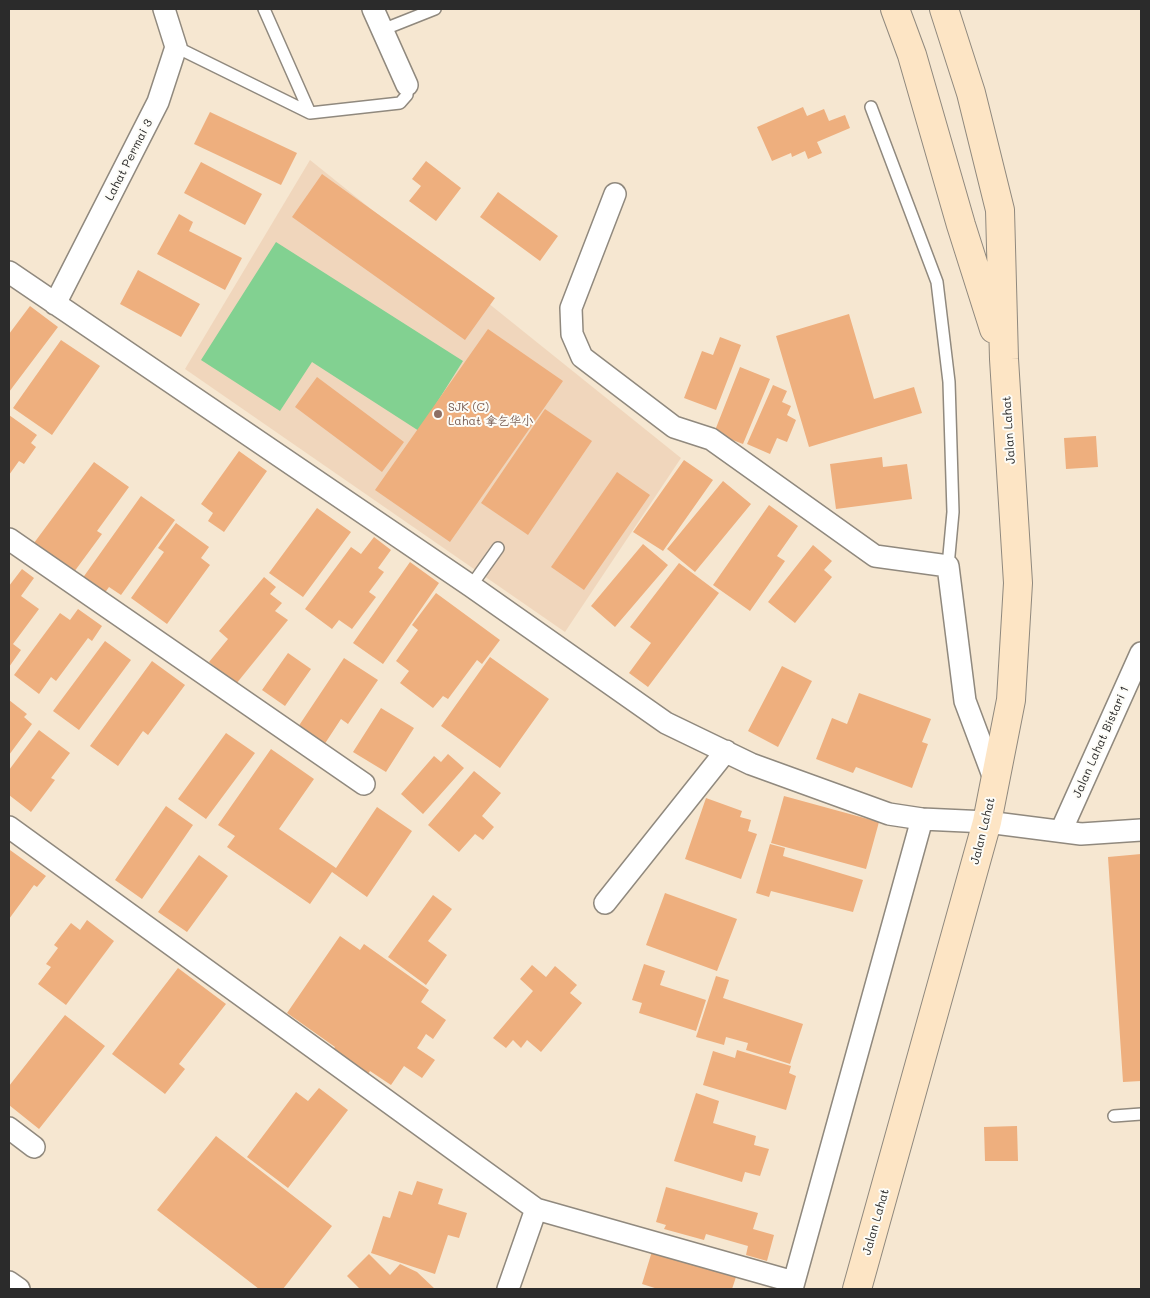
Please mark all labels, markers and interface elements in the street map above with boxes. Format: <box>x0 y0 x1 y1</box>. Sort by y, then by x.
street label: Lahat Permai 3 <box>102 117 156 203</box>
street label: Jalan Lahat <box>999 395 1019 465</box>
place label: SJK (C) Lahat 拿乞华小 <box>448 400 533 428</box>
marker: SJK (C) Lahat 拿乞华小 <box>432 408 444 420</box>
street label: Jalan Lahat Bistari 1 <box>1070 684 1132 800</box>
street label: Jalan Lahat <box>968 796 998 866</box>
street label: Jalan Lahat <box>860 1187 892 1257</box>

